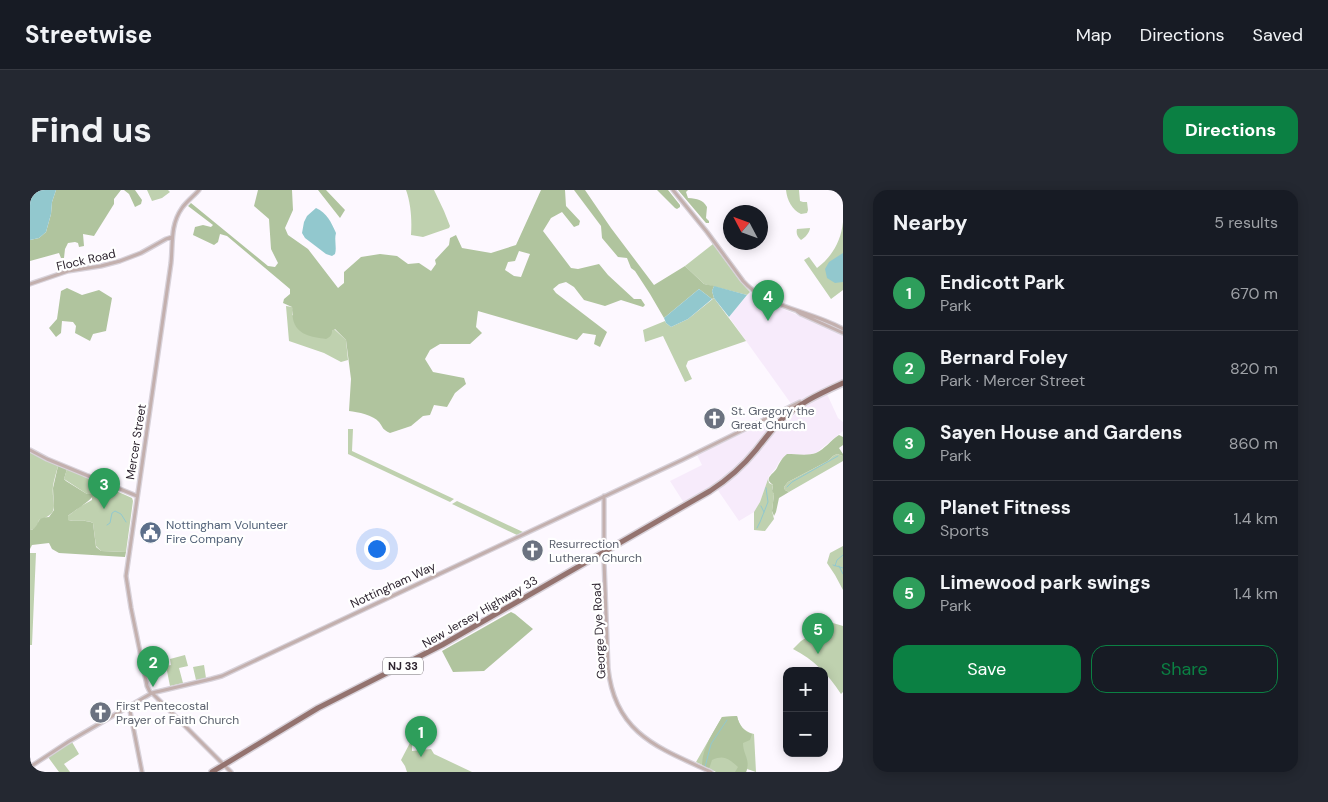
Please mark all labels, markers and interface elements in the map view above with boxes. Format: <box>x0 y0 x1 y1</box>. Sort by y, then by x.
text: Streetwise <box>25 19 152 50</box>
text: Map <box>1076 23 1112 47</box>
text: Directions <box>1140 23 1225 47</box>
text: Saved <box>1253 23 1303 47</box>
button: Directions <box>1163 106 1298 154</box>
text: Find us <box>30 107 152 153</box>
north arrow <box>723 205 768 250</box>
text: Nearby <box>893 209 967 237</box>
text: 5 results <box>1214 212 1278 233</box>
street label: Flock Road <box>55 245 117 275</box>
text: Endicott Park <box>940 270 1065 295</box>
pin: 4 <box>752 280 784 321</box>
text: 1 <box>906 283 912 304</box>
text: 670 m <box>1231 283 1278 304</box>
text: Park <box>940 295 972 316</box>
text: Bernard Foley <box>940 345 1068 370</box>
text: 2 <box>904 358 914 379</box>
text: 820 m <box>1230 358 1278 379</box>
text: Park · Mercer Street <box>940 370 1085 391</box>
street label: Mercer Street <box>122 403 150 481</box>
place label: St. Gregory the Great Church <box>731 403 815 433</box>
church icon: St. Gregory the Great Church <box>703 406 727 430</box>
text: Sayen House and Gardens <box>940 420 1182 445</box>
text: 3 <box>904 433 914 454</box>
text: 860 m <box>1229 433 1278 454</box>
text: Park <box>940 445 972 466</box>
pin: 3 <box>88 468 120 509</box>
text: Planet Fitness <box>940 495 1071 520</box>
text: 4 <box>904 508 914 529</box>
text: 1.4 km <box>1234 508 1278 529</box>
place label: Nottingham Volunteer Fire Company <box>166 517 288 547</box>
public building icon: Nottingham Volunteer Fire Company <box>138 520 162 544</box>
text: Sports <box>940 520 989 541</box>
your location <box>364 536 390 562</box>
place label: Resurrection Lutheran Church <box>549 536 642 566</box>
church icon: Resurrection Lutheran Church <box>521 539 545 563</box>
street label: Nottingham Way <box>348 558 439 612</box>
text: Limewood park swings <box>940 570 1151 595</box>
street label: New Jersey Highway 33 <box>419 572 541 652</box>
street label: George Dye Road <box>588 583 610 679</box>
text: 5 <box>904 583 914 604</box>
text: 1.4 km <box>1234 583 1278 604</box>
text: Park <box>940 595 972 616</box>
pin: 5 <box>802 613 834 654</box>
button: Save <box>893 645 1081 693</box>
button: Share <box>1091 645 1278 693</box>
pin: 2 <box>137 646 169 687</box>
road number: NJ 33 <box>383 658 423 674</box>
map controls <box>783 667 828 757</box>
button: + <box>783 667 828 712</box>
place label: First Pentecostal Prayer of Faith Church <box>116 698 239 728</box>
church icon: First Pentecostal Prayer of Faith Church <box>88 701 112 725</box>
button: − <box>783 712 828 757</box>
pin: 1 <box>405 716 437 757</box>

